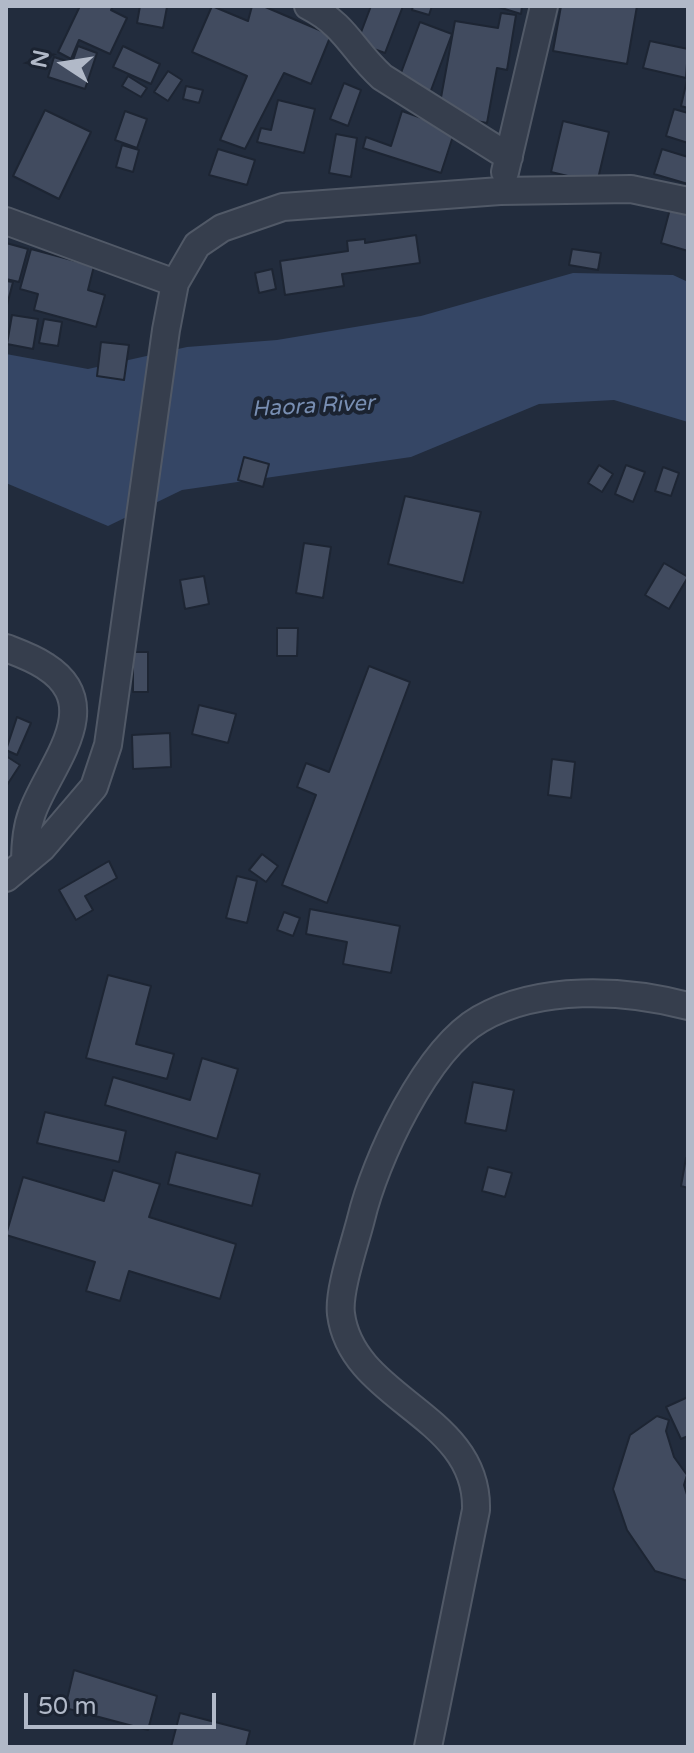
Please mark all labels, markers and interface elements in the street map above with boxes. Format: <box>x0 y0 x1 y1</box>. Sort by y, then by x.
north arrow <box>24 24 104 104</box>
text: N <box>26 48 55 70</box>
water label: Haora River <box>251 391 375 423</box>
scale bar <box>28 1677 220 1727</box>
text: 50 m <box>38 1692 96 1721</box>

